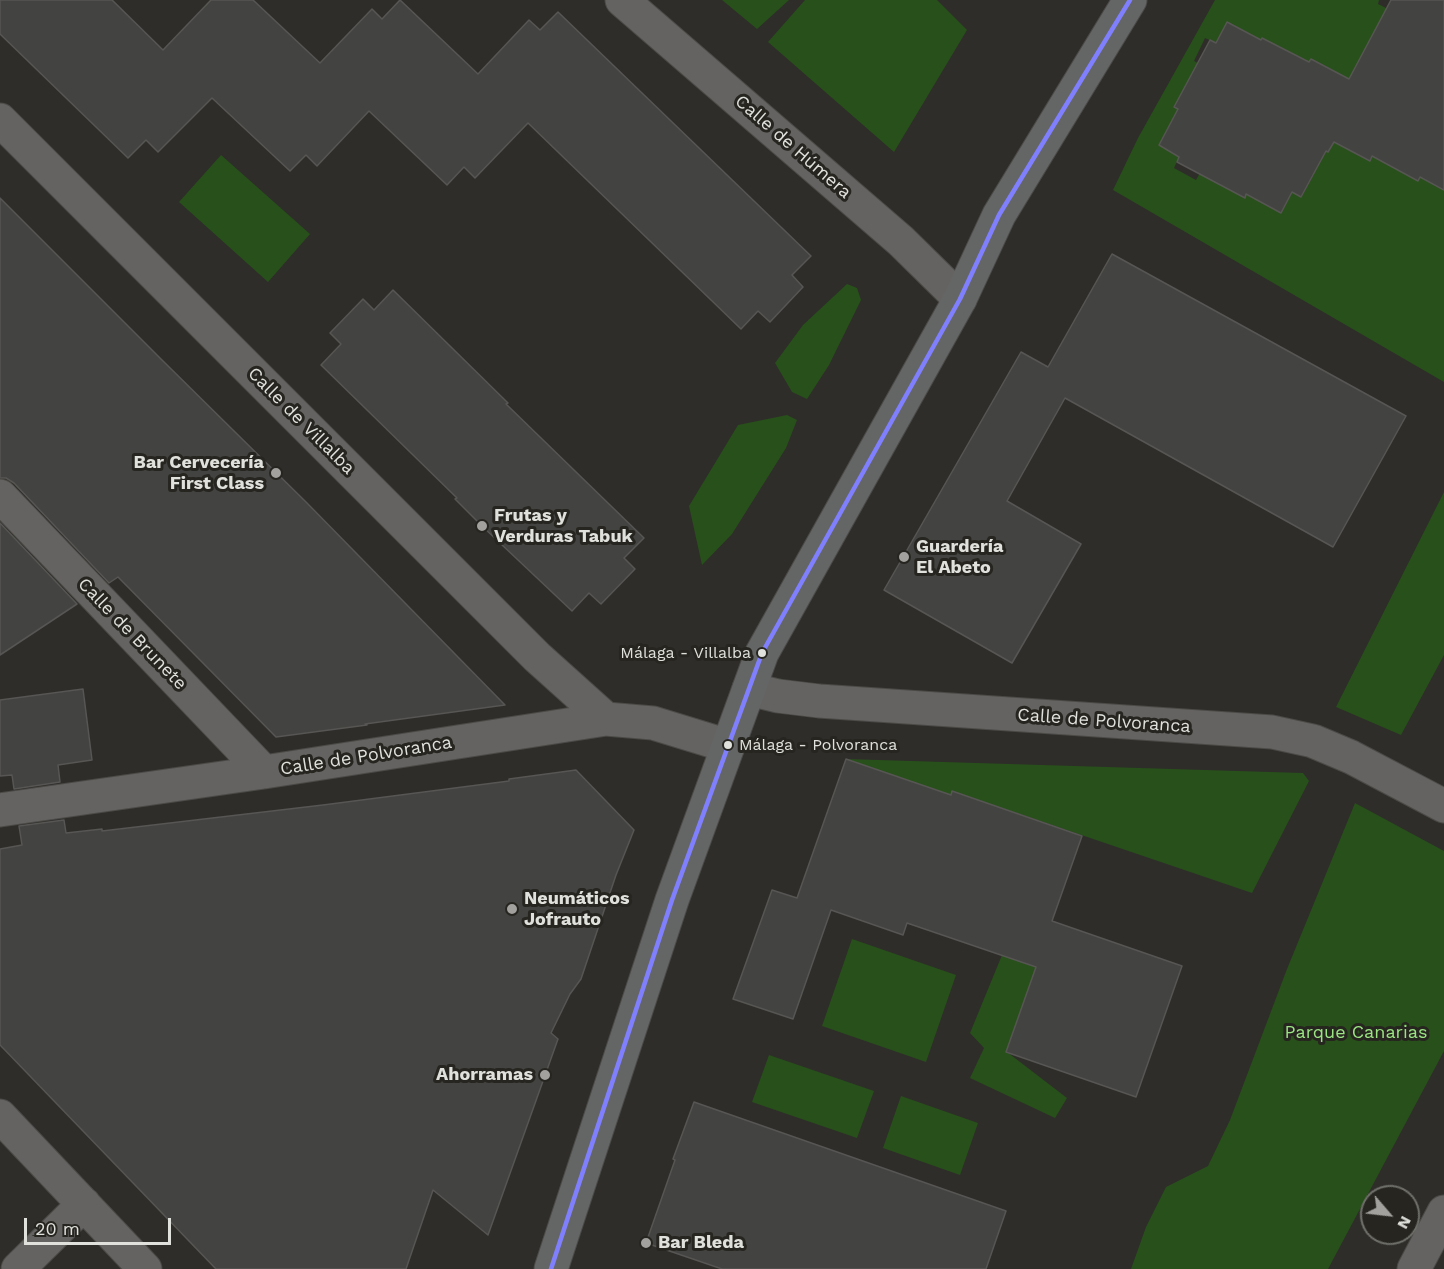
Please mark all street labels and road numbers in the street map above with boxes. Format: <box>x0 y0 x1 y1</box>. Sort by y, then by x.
street label: Calle de Húmera <box>730 91 856 203</box>
street label: Calle de Villalba <box>243 363 359 479</box>
street label: Calle de Brunete <box>73 574 191 694</box>
street label: Calle de Polvoranca <box>1017 704 1191 738</box>
street label: Calle de Polvoranca <box>279 732 453 780</box>

